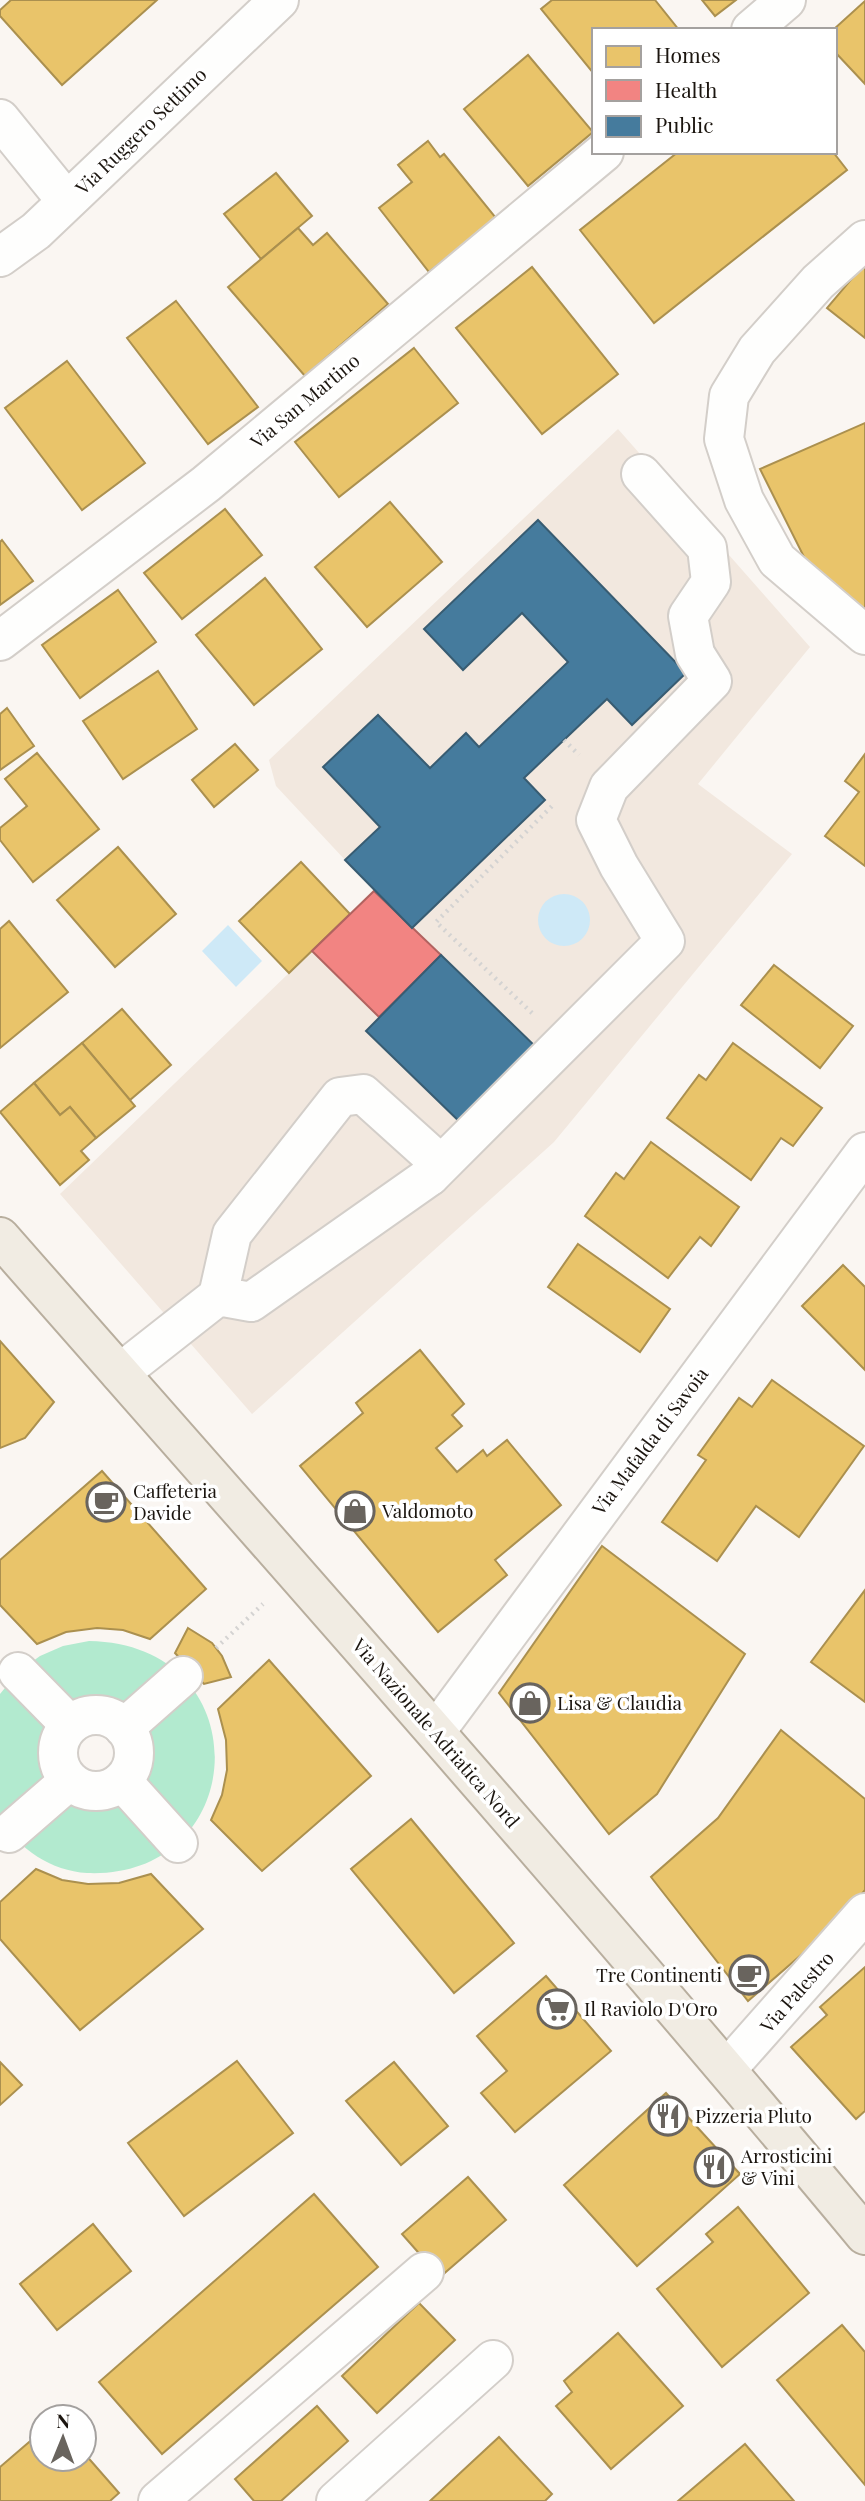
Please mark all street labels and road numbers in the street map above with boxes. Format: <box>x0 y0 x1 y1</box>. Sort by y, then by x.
street label: Via Ruggero Settimo <box>69 61 211 200</box>
street label: Via San Martino <box>243 347 364 454</box>
street label: Via Mafalda di Savoia <box>585 1361 714 1520</box>
street label: Via Nazionale Adriatica Nord <box>347 1631 526 1832</box>
street label: Via Palestro <box>753 1945 839 2038</box>

